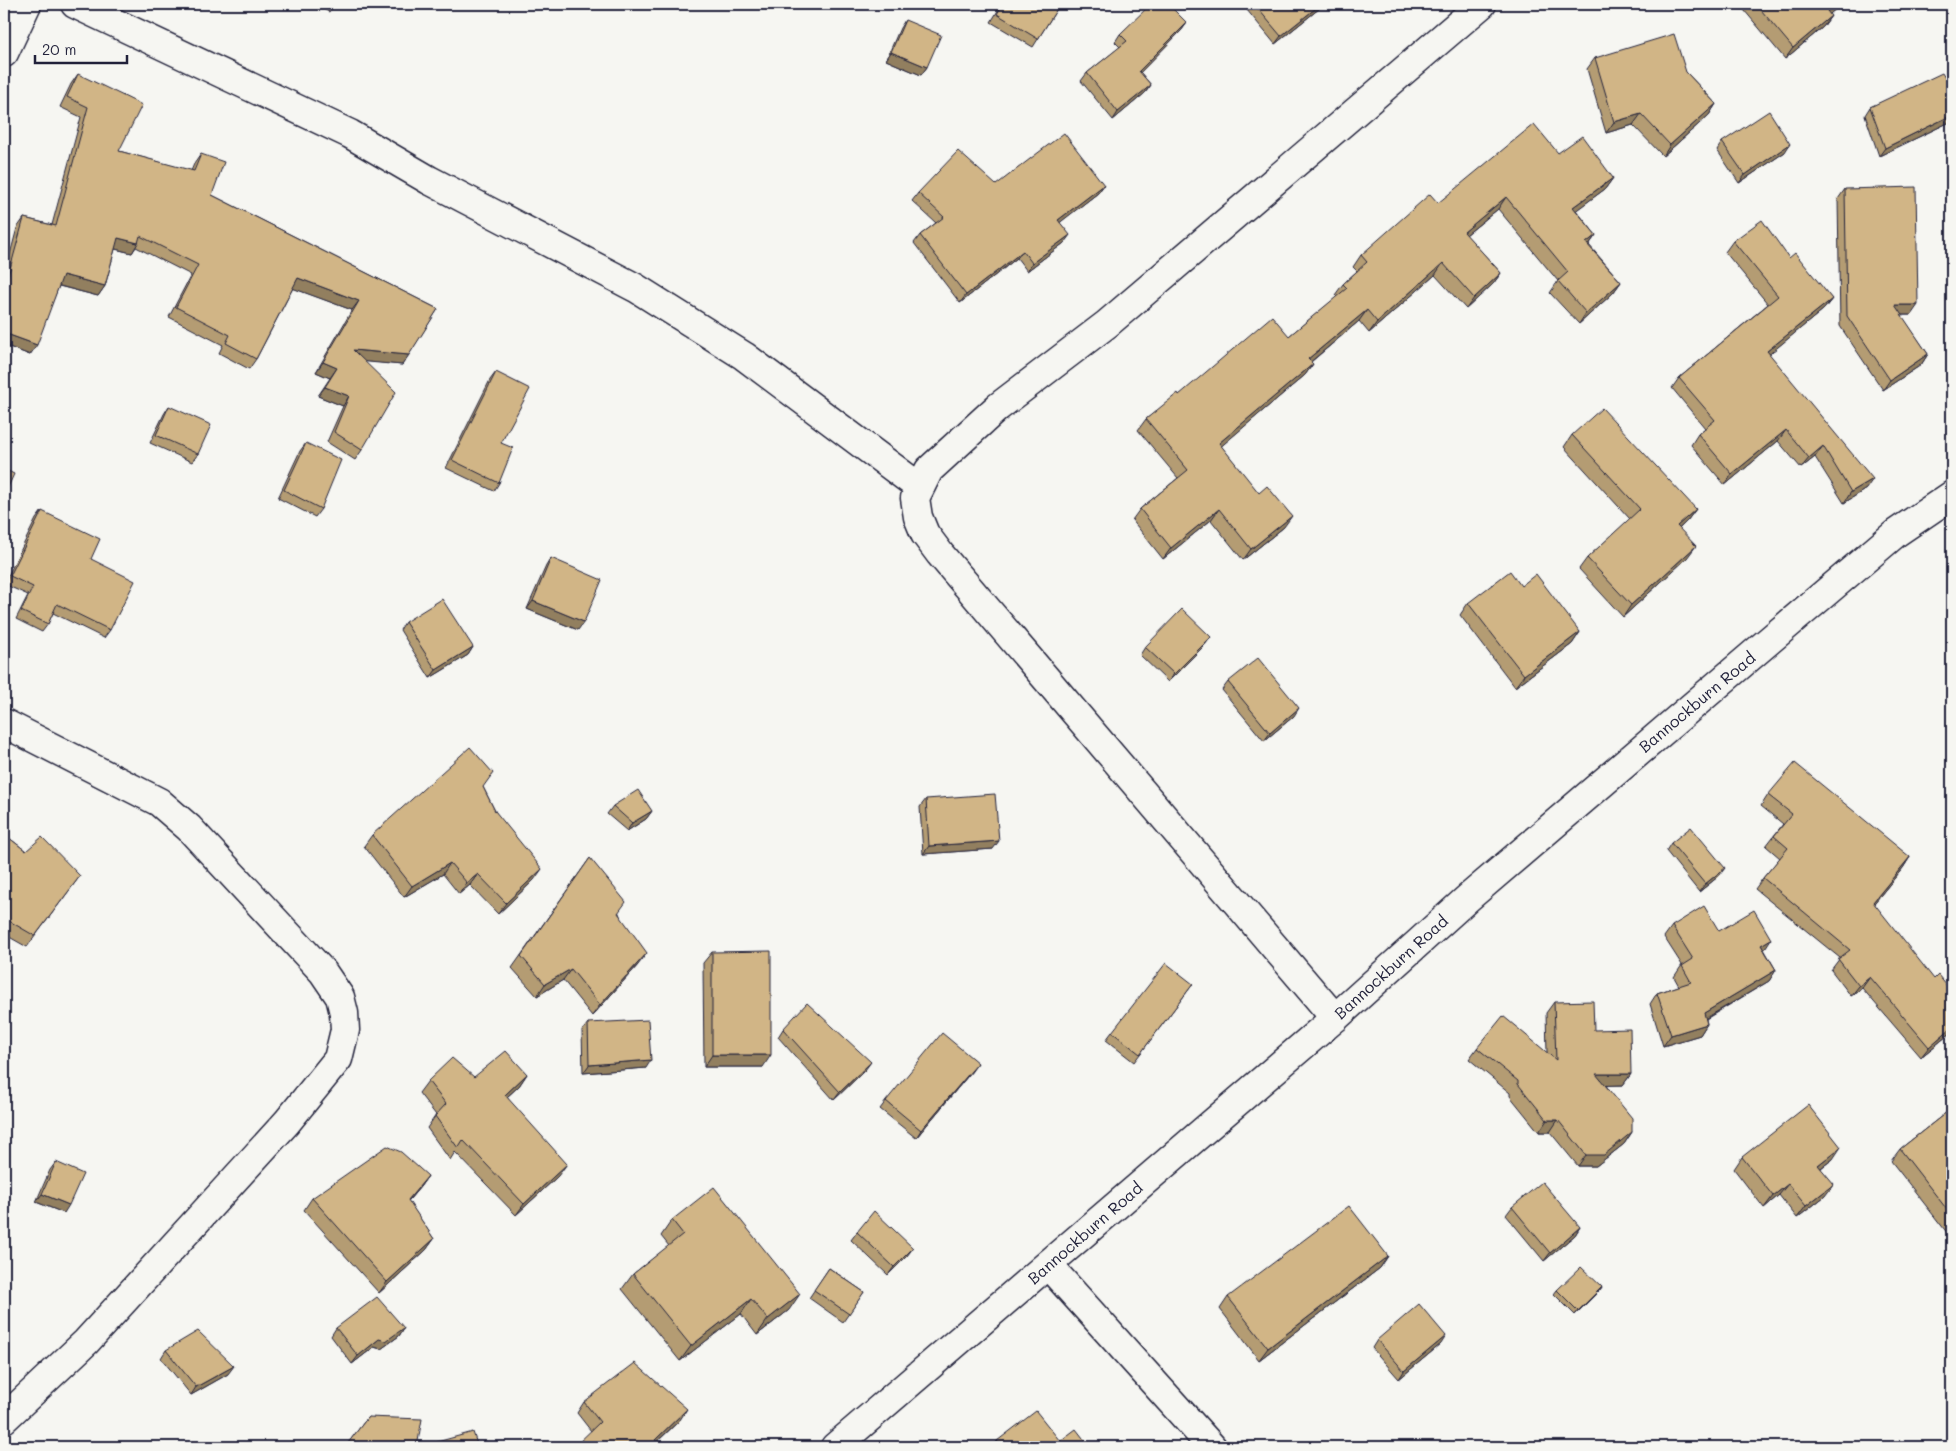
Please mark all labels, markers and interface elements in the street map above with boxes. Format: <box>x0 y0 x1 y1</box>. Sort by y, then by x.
scale bar <box>35 32 128 64</box>
text: 20 m <box>42 39 76 59</box>
street label: Bannockburn Road <box>1634 647 1759 757</box>
street label: Bannockburn Road <box>1329 910 1452 1023</box>
street label: Bannockburn Road <box>1023 1177 1147 1288</box>

